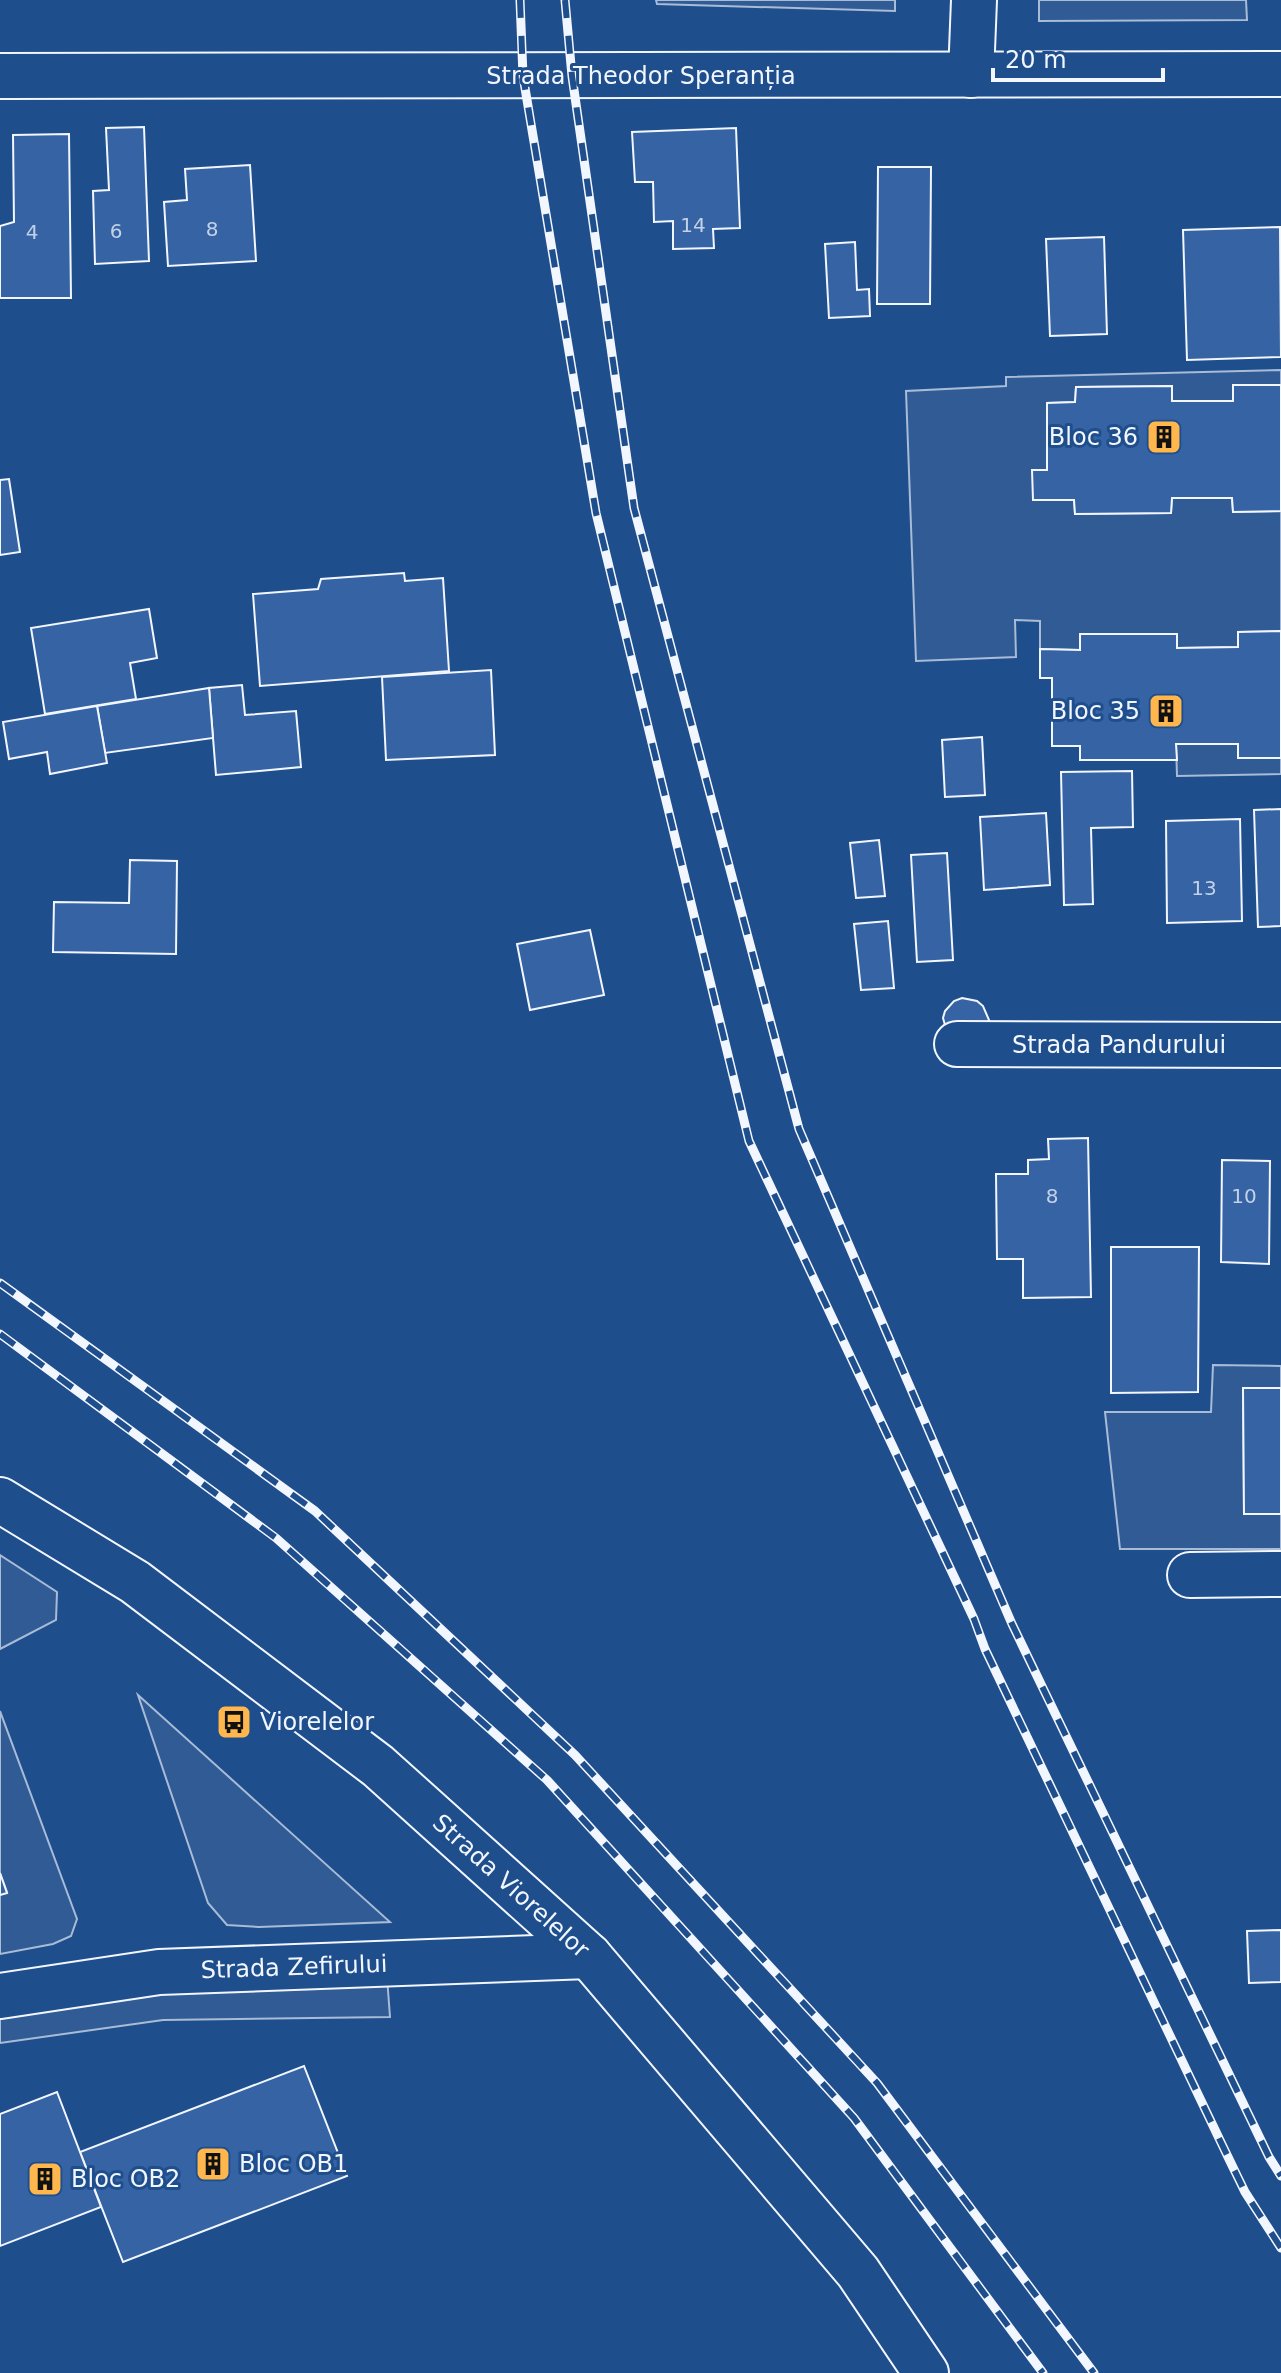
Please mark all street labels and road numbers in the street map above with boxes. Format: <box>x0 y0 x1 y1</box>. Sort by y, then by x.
street label: Strada Theodor Speranția <box>486 62 796 90</box>
street label: Strada Pandurului <box>1012 1031 1226 1059</box>
street label: Strada Viorelelor <box>427 1808 595 1964</box>
street label: Strada Zefirului <box>200 1950 388 1984</box>

